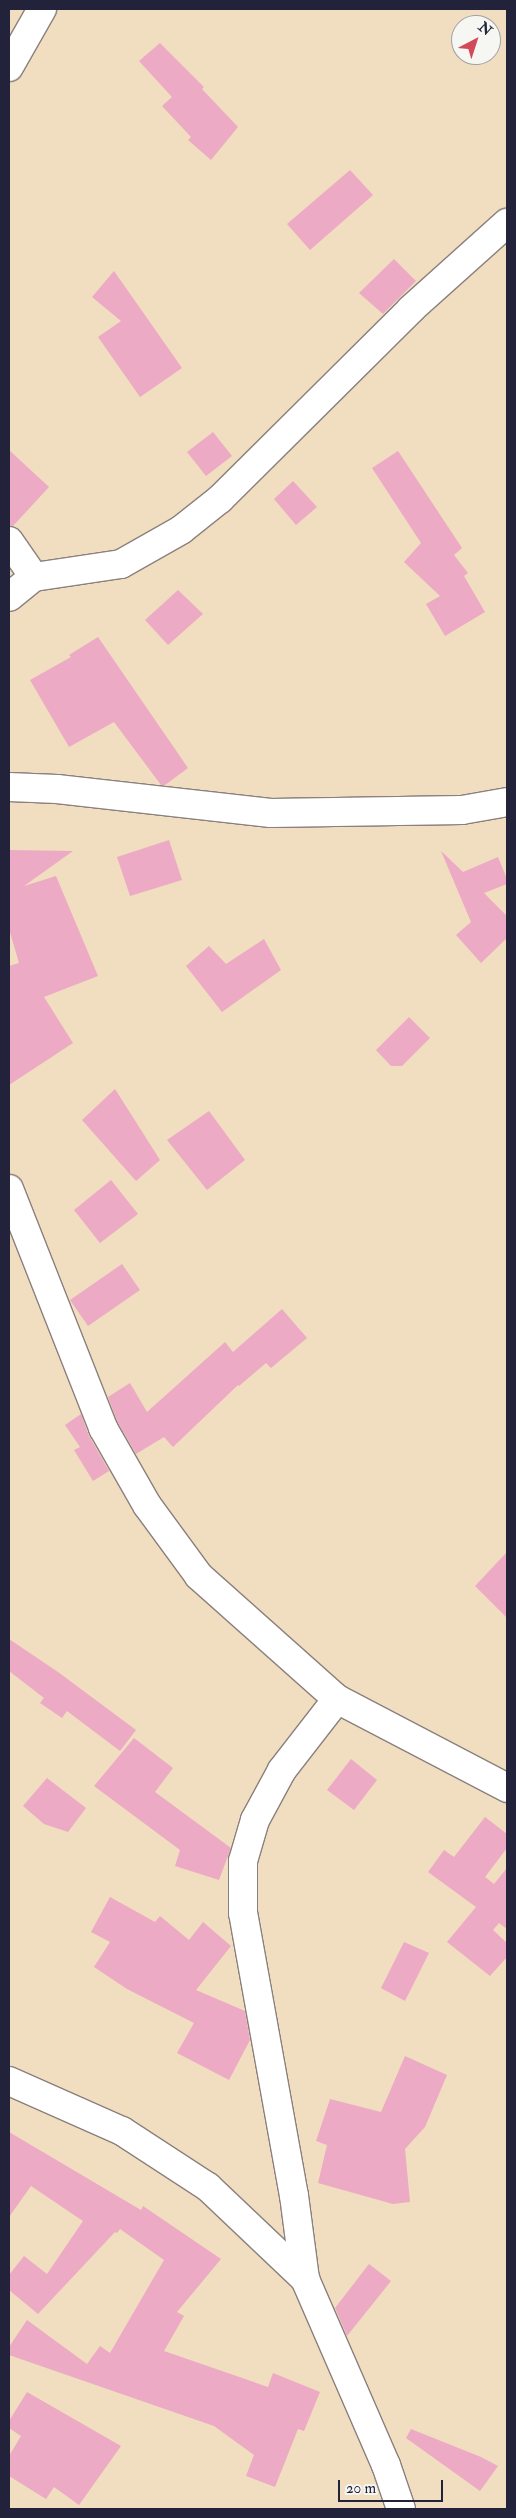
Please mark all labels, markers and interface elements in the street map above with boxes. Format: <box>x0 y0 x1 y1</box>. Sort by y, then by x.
north arrow <box>451 15 501 65</box>
text: N <box>475 18 496 39</box>
scale bar <box>341 2470 446 2502</box>
text: 20 m <box>346 2479 376 2498</box>

